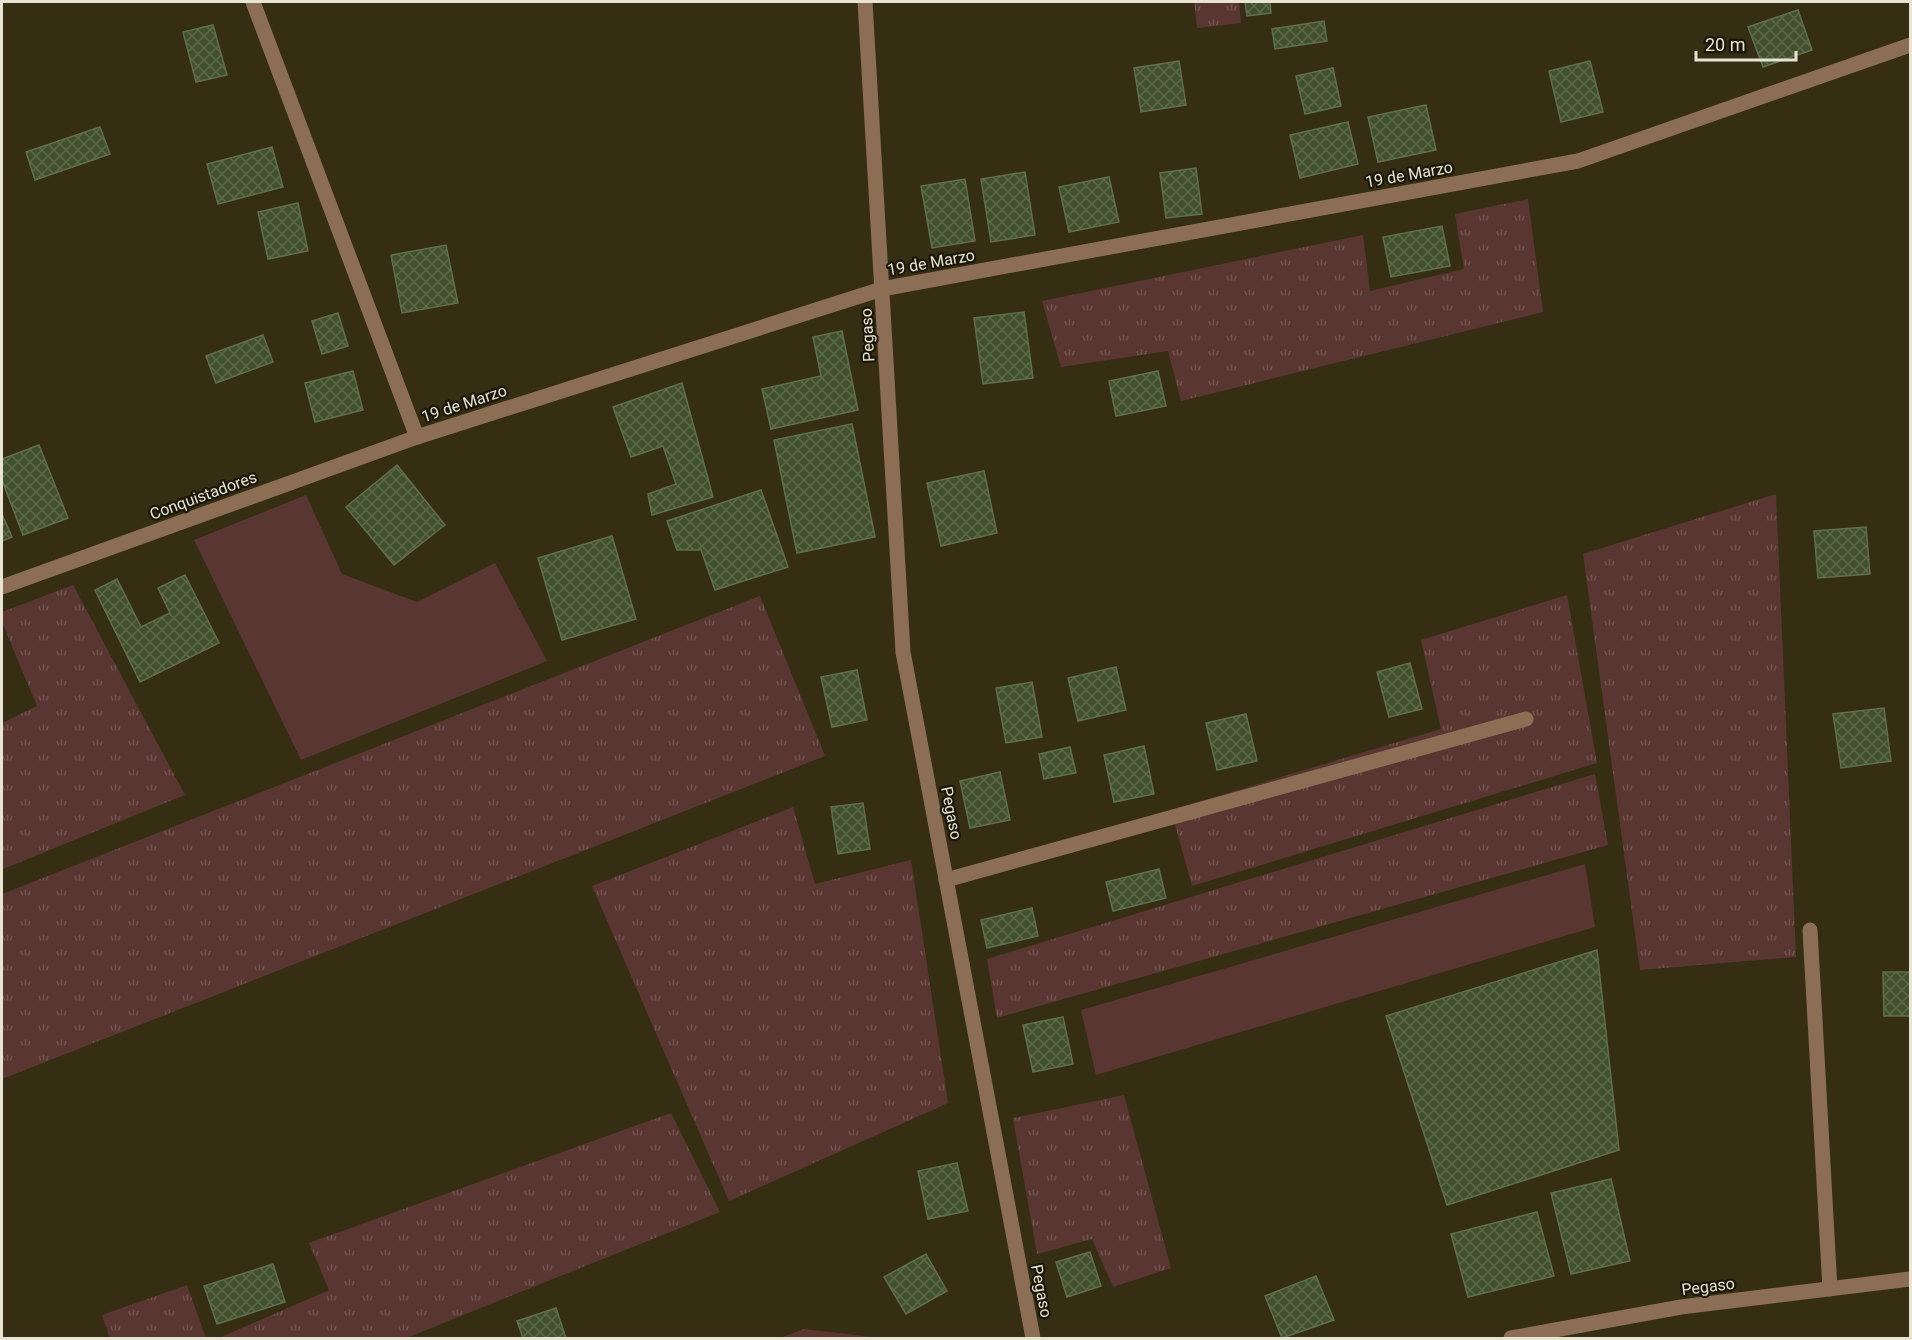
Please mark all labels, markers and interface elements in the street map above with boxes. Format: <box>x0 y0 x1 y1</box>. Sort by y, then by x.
scale bar <box>1696 24 1796 62</box>
text: 20 m <box>1705 34 1745 55</box>
street label: 19 de Marzo <box>1364 157 1454 192</box>
street label: 19 de Marzo <box>886 245 976 280</box>
street label: Pegaso <box>857 308 878 362</box>
street label: 19 de Marzo <box>419 381 509 426</box>
street label: Conquistadores <box>147 467 259 524</box>
street label: Pegaso <box>937 785 966 841</box>
street label: Pegaso <box>1027 1263 1056 1319</box>
street label: Pegaso <box>1680 1274 1736 1299</box>

